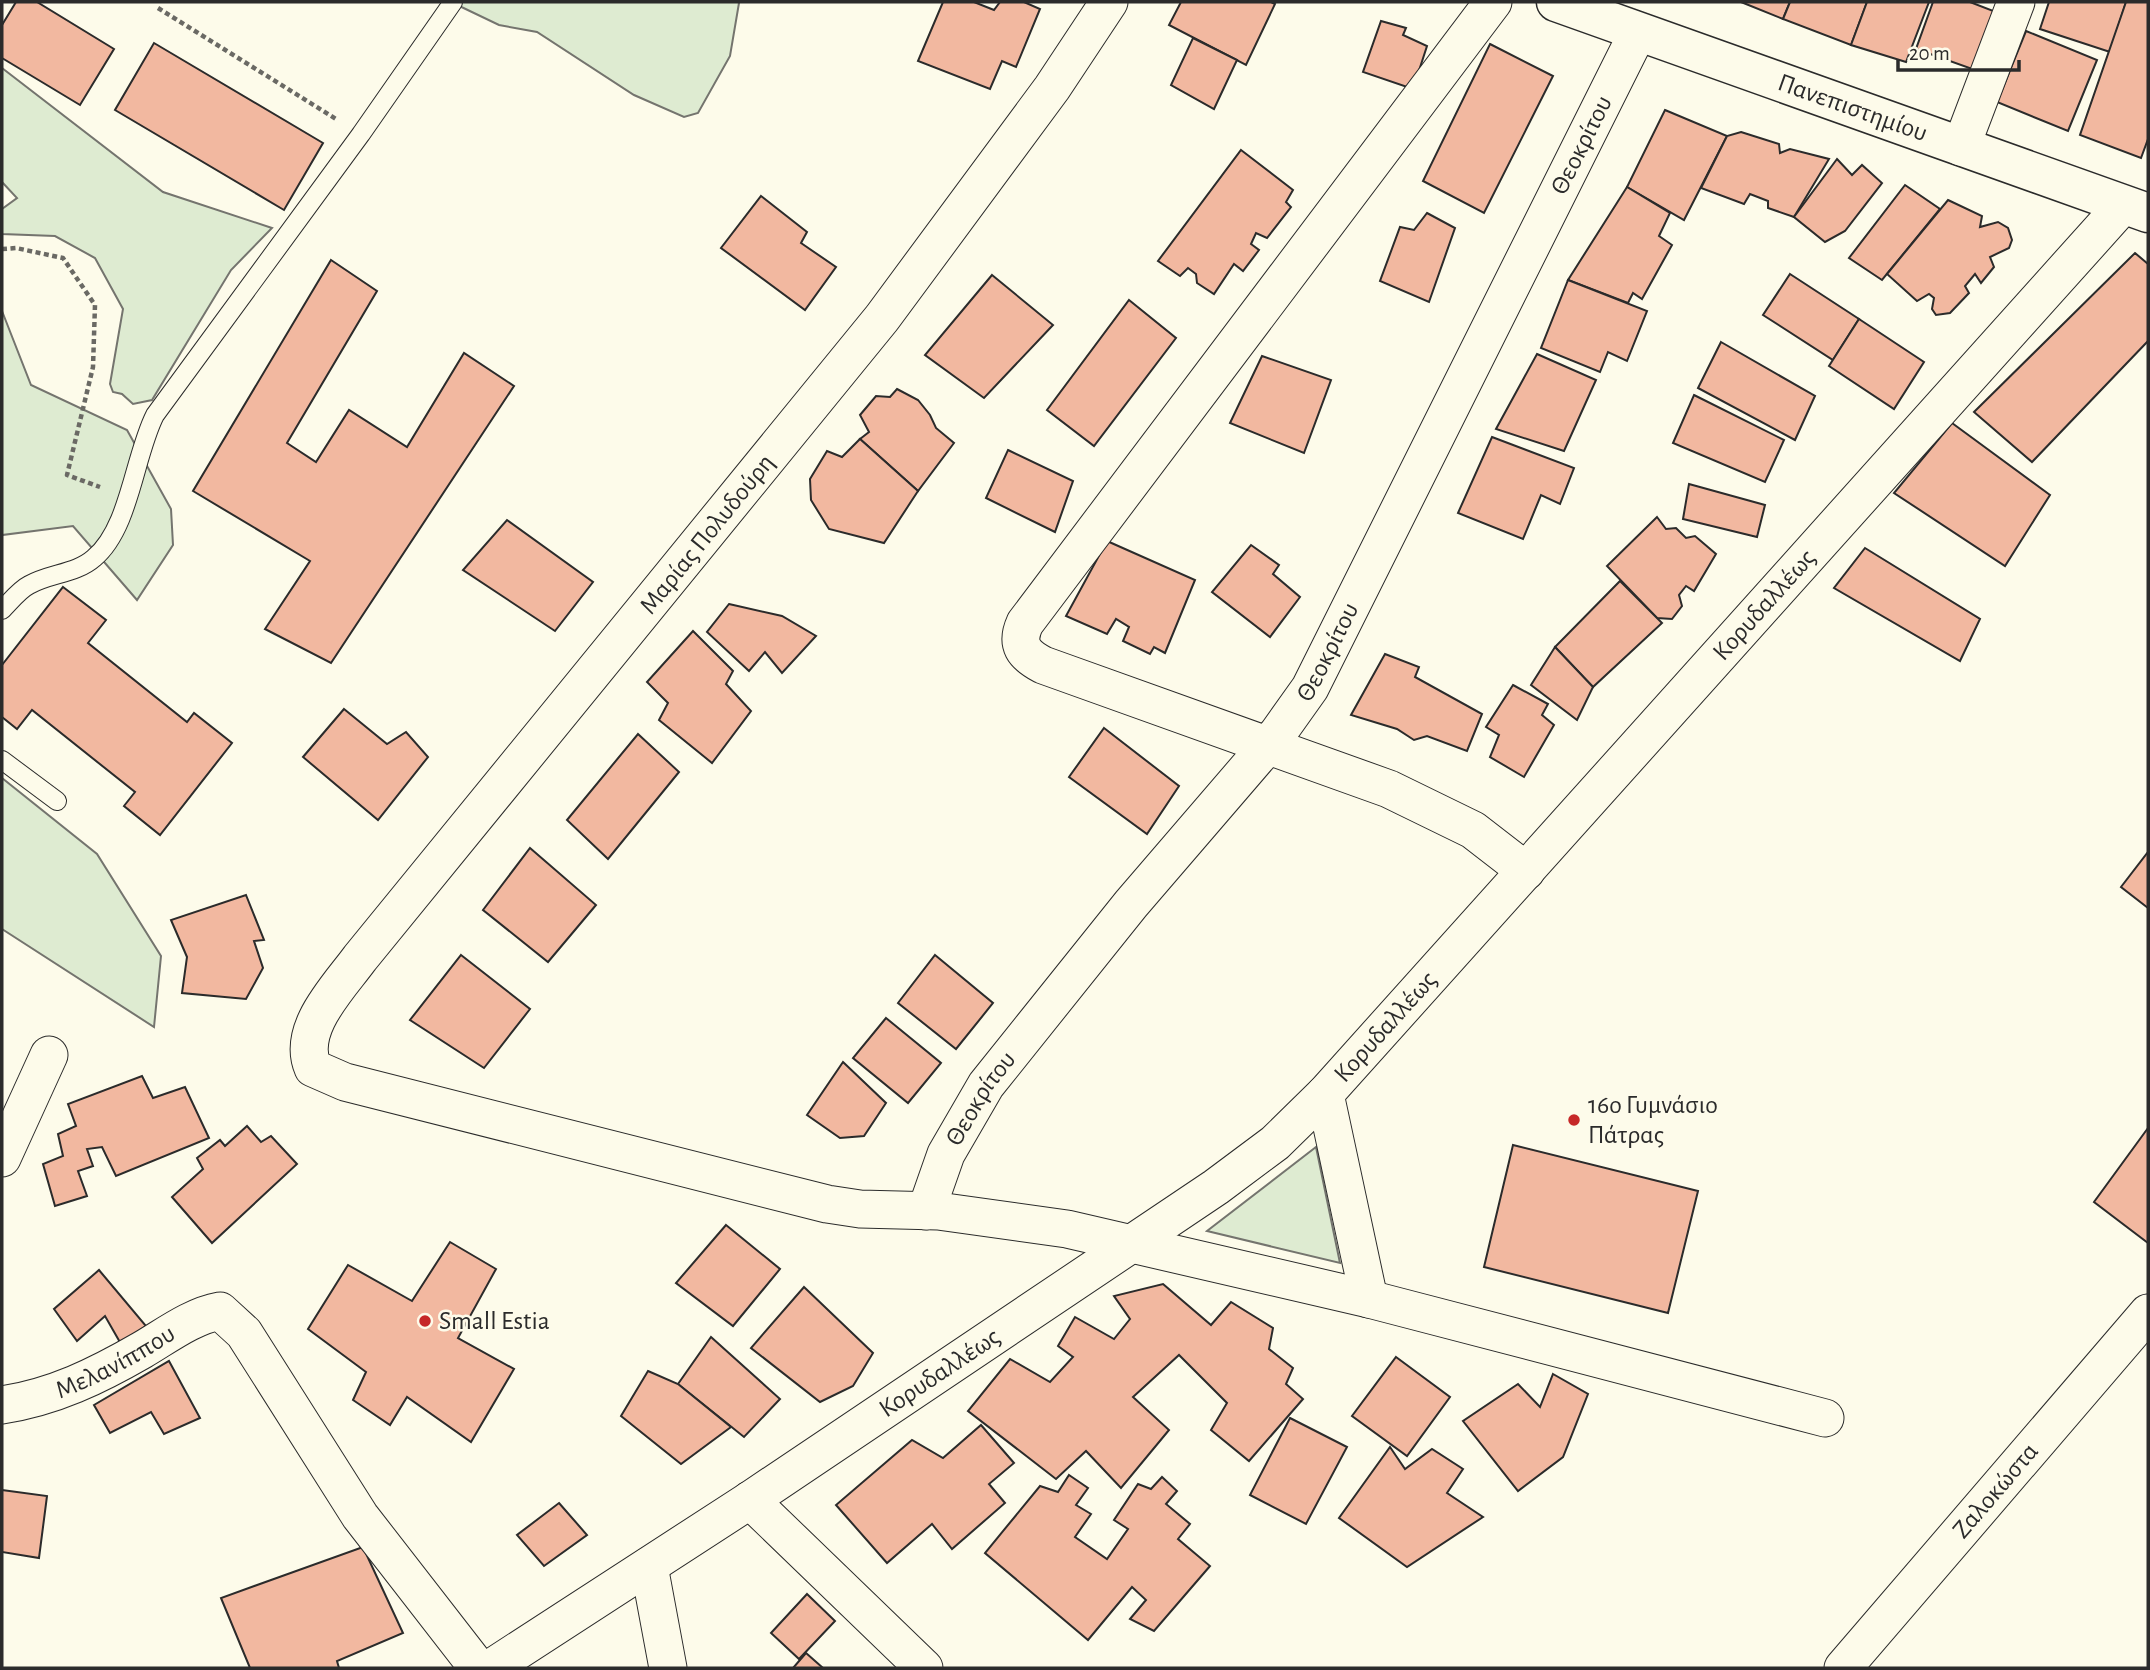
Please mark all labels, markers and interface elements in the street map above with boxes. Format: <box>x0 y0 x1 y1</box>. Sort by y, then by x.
scale bar <box>1898 28 2019 72</box>
text: 20 m <box>1909 43 1950 64</box>
street label: Πανεπιστημίου <box>1775 69 1931 146</box>
street label: Θεοκρίτου <box>1546 91 1617 198</box>
street label: Μαρίας Πολυδούρη <box>635 449 779 619</box>
street label: Κορυδαλλέως <box>1708 544 1820 665</box>
street label: Θεοκρίτου <box>1292 598 1363 706</box>
street label: Κορυδαλλέως <box>1329 966 1441 1087</box>
street label: Θεοκρίτου <box>941 1046 1021 1150</box>
place label: 16ο Γυμνάσιο Πάτρας <box>1588 1092 1718 1148</box>
marker: 16ο Γυμνάσιο Πάτρας <box>1566 1112 1582 1128</box>
place label: Small Estia <box>439 1308 550 1334</box>
marker: Small Estia <box>417 1313 433 1329</box>
street label: Μελανίππου <box>52 1320 180 1403</box>
street label: Κορυδαλλέως <box>875 1323 1004 1422</box>
street label: Ζαλοκώστα <box>1948 1438 2043 1543</box>

